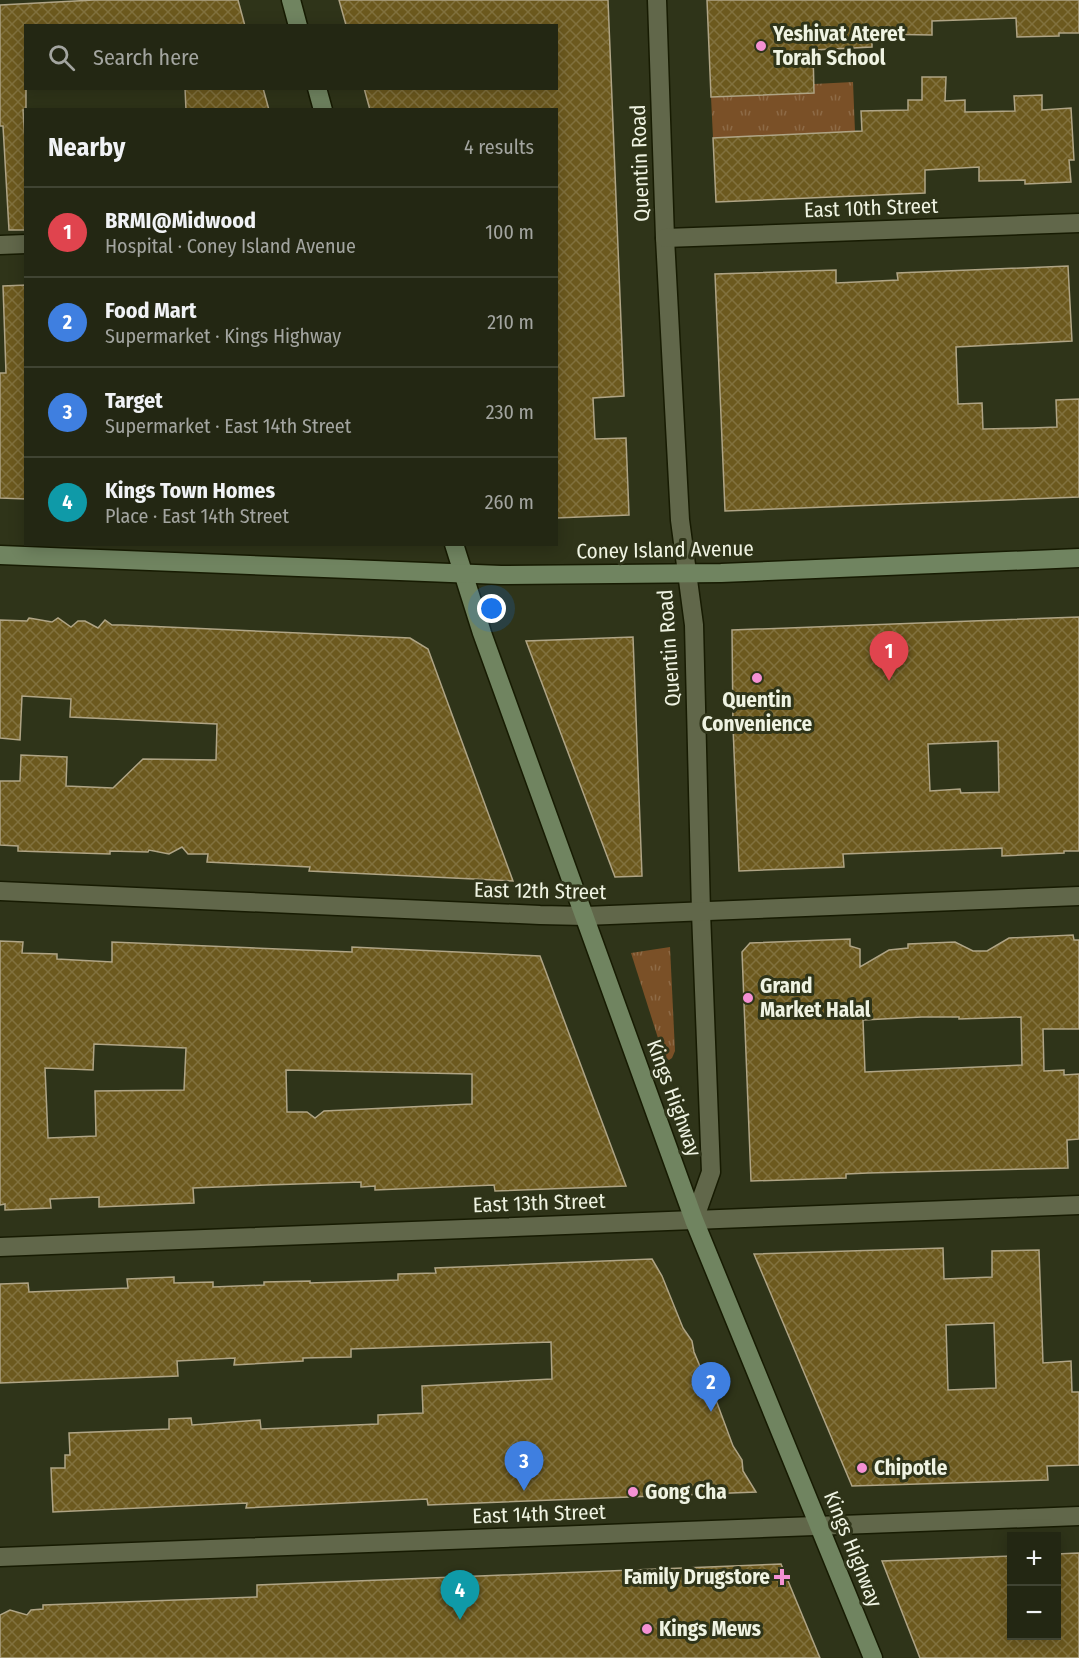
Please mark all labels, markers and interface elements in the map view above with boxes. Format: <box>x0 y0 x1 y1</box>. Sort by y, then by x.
place label: Yeshivat Ateret Torah School <box>772 21 906 71</box>
search box <box>24 24 558 90</box>
marker: Yeshivat Ateret Torah School <box>754 39 768 53</box>
icon: search <box>45 41 78 74</box>
text: Search here <box>93 44 199 71</box>
street label: Quentin Road <box>625 104 655 222</box>
text: Nearby <box>48 132 125 163</box>
text: 4 results <box>464 135 534 159</box>
street label: East 10th Street <box>804 193 939 223</box>
text: BRMI@Midwood <box>105 207 256 234</box>
text: 1 <box>63 220 72 244</box>
text: 100 m <box>485 220 534 244</box>
text: Hospital · Coney Island Avenue <box>105 234 356 258</box>
text: Food Mart <box>105 297 197 324</box>
text: 2 <box>63 310 72 334</box>
text: 210 m <box>487 310 534 334</box>
text: Supermarket · Kings Highway <box>105 324 341 348</box>
text: Target <box>105 387 163 414</box>
text: 3 <box>63 400 72 424</box>
text: 230 m <box>486 400 534 424</box>
text: Supermarket · East 14th Street <box>105 414 351 438</box>
text: Kings Town Homes <box>105 477 275 504</box>
text: 4 <box>62 490 73 514</box>
text: 260 m <box>485 490 534 514</box>
text: Place · East 14th Street <box>105 504 289 528</box>
street label: Coney Island Avenue <box>576 535 754 565</box>
street label: Quentin Road <box>652 589 686 707</box>
your location <box>477 594 506 623</box>
pin: 1 <box>870 632 908 681</box>
marker: Quentin Convenience <box>750 671 764 685</box>
place label: Quentin Convenience <box>702 687 813 737</box>
street label: East 12th Street <box>474 877 607 905</box>
place label: Grand Market Halal <box>760 973 871 1023</box>
marker: Grand Market Halal <box>741 991 755 1005</box>
street label: Kings Highway <box>641 1036 707 1161</box>
street label: East 13th Street <box>472 1188 606 1218</box>
pin: 2 <box>692 1362 730 1412</box>
pin: 3 <box>504 1442 544 1491</box>
place label: Chipotle <box>874 1455 948 1481</box>
marker: Chipotle <box>855 1461 869 1475</box>
place label: Gong Cha <box>645 1479 727 1505</box>
marker: Gong Cha <box>626 1485 640 1499</box>
street label: Kings Highway <box>818 1487 888 1611</box>
street label: East 14th Street <box>472 1499 606 1529</box>
map controls <box>1007 1532 1061 1640</box>
button: + <box>1007 1532 1061 1586</box>
place label: Family Drugstore <box>624 1564 770 1590</box>
pin: 4 <box>440 1570 480 1620</box>
marker: Family Drugstore <box>775 1570 789 1584</box>
button: − <box>1007 1586 1061 1640</box>
place label: Kings Mews <box>659 1616 761 1642</box>
marker: Kings Mews <box>640 1622 654 1636</box>

